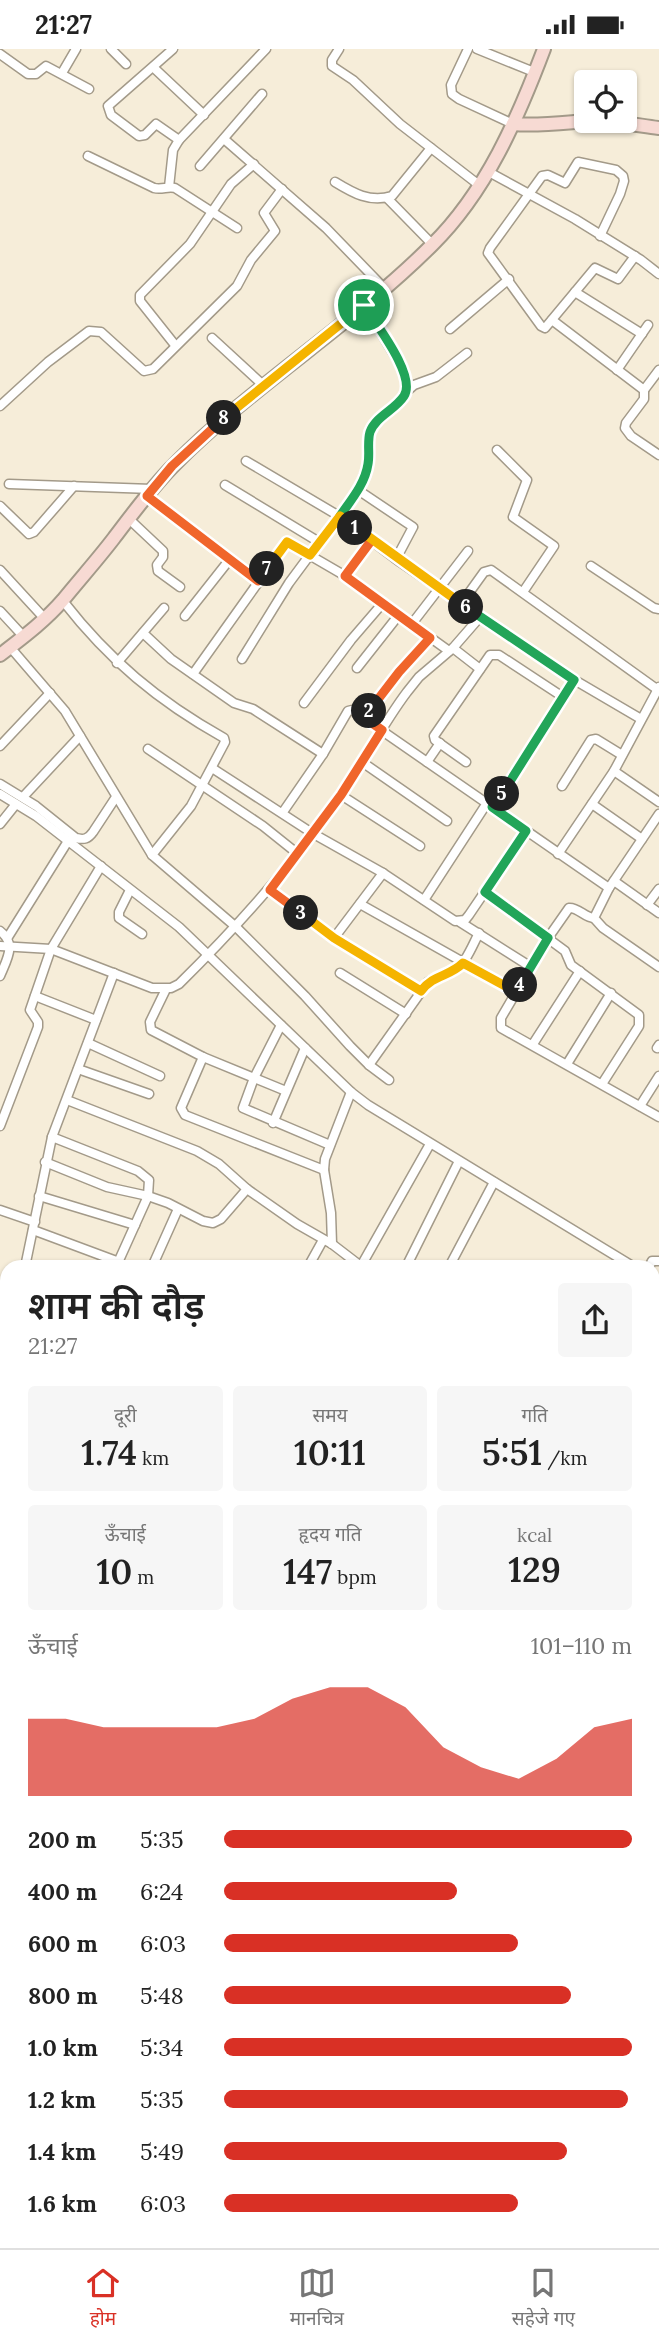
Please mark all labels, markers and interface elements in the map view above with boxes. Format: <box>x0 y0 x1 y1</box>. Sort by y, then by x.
text: 21:27 <box>35 8 92 41</box>
map controls <box>574 70 637 133</box>
button: locate <box>574 70 637 133</box>
pin <box>334 275 394 335</box>
icon: arrive <box>345 286 383 324</box>
pin: 8 <box>206 401 242 435</box>
text: 8 <box>218 405 229 429</box>
pin: 1 <box>338 511 372 545</box>
text: 1 <box>351 515 358 539</box>
pin: 7 <box>250 552 284 587</box>
text: 7 <box>262 556 271 580</box>
pin: 6 <box>448 589 484 625</box>
text: 6 <box>460 594 471 618</box>
pin: 2 <box>352 693 386 729</box>
text: 2 <box>363 698 374 722</box>
pin: 5 <box>484 777 520 811</box>
text: 5 <box>496 781 507 805</box>
pin: 3 <box>284 895 318 931</box>
text: 3 <box>295 900 306 924</box>
pin: 4 <box>503 967 538 1003</box>
text: 4 <box>514 972 525 996</box>
text: शाम की दौड़ <box>28 1281 204 1329</box>
button: share <box>558 1283 632 1357</box>
text: 21:27 <box>28 1331 77 1360</box>
text: दूरी <box>114 1403 137 1427</box>
text: समय <box>312 1403 348 1427</box>
text: गति <box>521 1403 548 1427</box>
text: 1.74 <box>81 1430 137 1475</box>
text: 10:11 <box>294 1430 366 1475</box>
text: 5:51 <box>482 1430 542 1475</box>
text: km <box>137 1446 169 1470</box>
text: /km <box>542 1446 588 1470</box>
text: ऊँचाई <box>105 1522 146 1546</box>
text: हृदय गति <box>298 1522 362 1546</box>
text: kcal <box>517 1523 552 1547</box>
text: 129 <box>508 1547 561 1592</box>
text: 10 <box>96 1549 132 1594</box>
text: 147 <box>283 1549 332 1594</box>
text: m <box>132 1565 154 1589</box>
text: bpm <box>332 1565 377 1589</box>
text: ऊँचाई <box>28 1631 78 1660</box>
text: 101–110 m <box>531 1631 632 1660</box>
text: 200 m <box>28 1825 97 1854</box>
text: 5:35 <box>140 1825 184 1854</box>
text: 400 m <box>28 1877 97 1906</box>
text: 6:24 <box>140 1877 183 1906</box>
text: 600 m <box>28 1929 98 1958</box>
text: 6:03 <box>140 1929 186 1958</box>
text: 800 m <box>28 1981 98 2010</box>
text: 5:48 <box>140 1981 184 2010</box>
text: 1.0 km <box>28 2033 98 2062</box>
text: 5:34 <box>140 2033 184 2062</box>
text: 1.2 km <box>28 2085 96 2114</box>
text: 5:35 <box>140 2085 184 2114</box>
text: 1.4 km <box>28 2137 96 2166</box>
text: 5:49 <box>140 2137 184 2166</box>
text: 1.6 km <box>28 2189 97 2218</box>
text: 6:03 <box>140 2189 186 2218</box>
tab: होम <box>84 2264 122 2333</box>
tab: मानचित्र <box>290 2264 344 2333</box>
tab: सहेजे गए <box>512 2264 575 2333</box>

